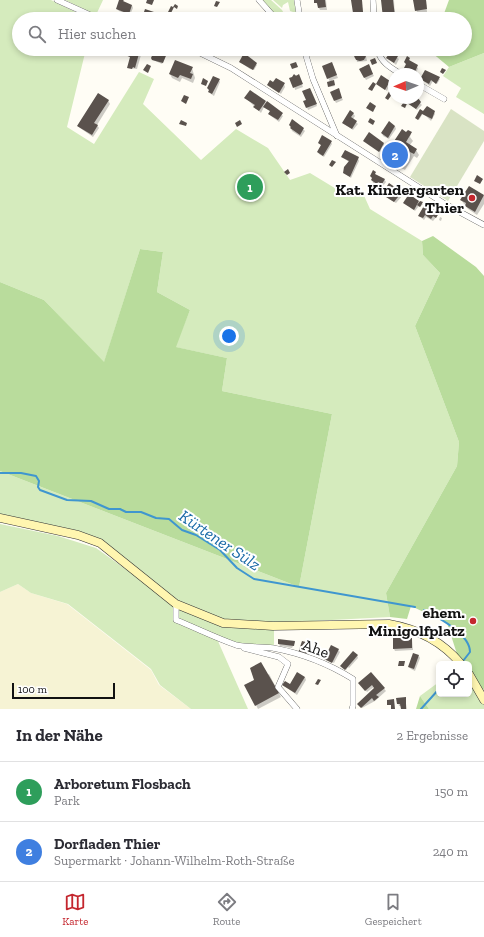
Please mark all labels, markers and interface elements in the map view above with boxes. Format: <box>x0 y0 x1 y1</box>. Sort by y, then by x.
search box <box>12 12 472 56</box>
icon: search <box>26 23 48 45</box>
text: Hier suchen <box>58 25 136 43</box>
north arrow <box>388 68 424 104</box>
pin: 2 <box>382 140 408 170</box>
pin: 1 <box>237 172 263 202</box>
place label: Kat. Kindergarten Thier <box>335 180 464 217</box>
marker: Kat. Kindergarten Thier <box>467 193 477 203</box>
your location <box>219 326 239 346</box>
water label: Kürtener Sülz <box>176 506 265 575</box>
place label: ehem. Minigolfplatz <box>368 603 465 640</box>
marker: ehem. Minigolfplatz <box>468 616 478 626</box>
street label: Ahe <box>300 635 332 662</box>
map controls <box>436 661 472 697</box>
button: locate <box>436 661 472 697</box>
scale bar <box>12 681 115 700</box>
text: 100 m <box>18 683 47 696</box>
text: In der Nähe <box>16 725 103 745</box>
text: 2 Ergebnisse <box>396 728 468 743</box>
text: Arboretum Flosbach <box>54 775 191 793</box>
text: 1 <box>26 784 32 799</box>
text: 150 m <box>435 784 468 799</box>
text: Park <box>54 793 80 808</box>
text: Dorfladen Thier <box>54 835 160 853</box>
text: 2 <box>26 844 32 859</box>
text: 240 m <box>433 844 468 859</box>
text: Supermarkt · Johann-Wilhelm-Roth-Straße <box>54 853 295 868</box>
tab: Karte <box>62 891 88 928</box>
tab: Route <box>213 891 240 928</box>
tab: Gespeichert <box>365 891 422 928</box>

